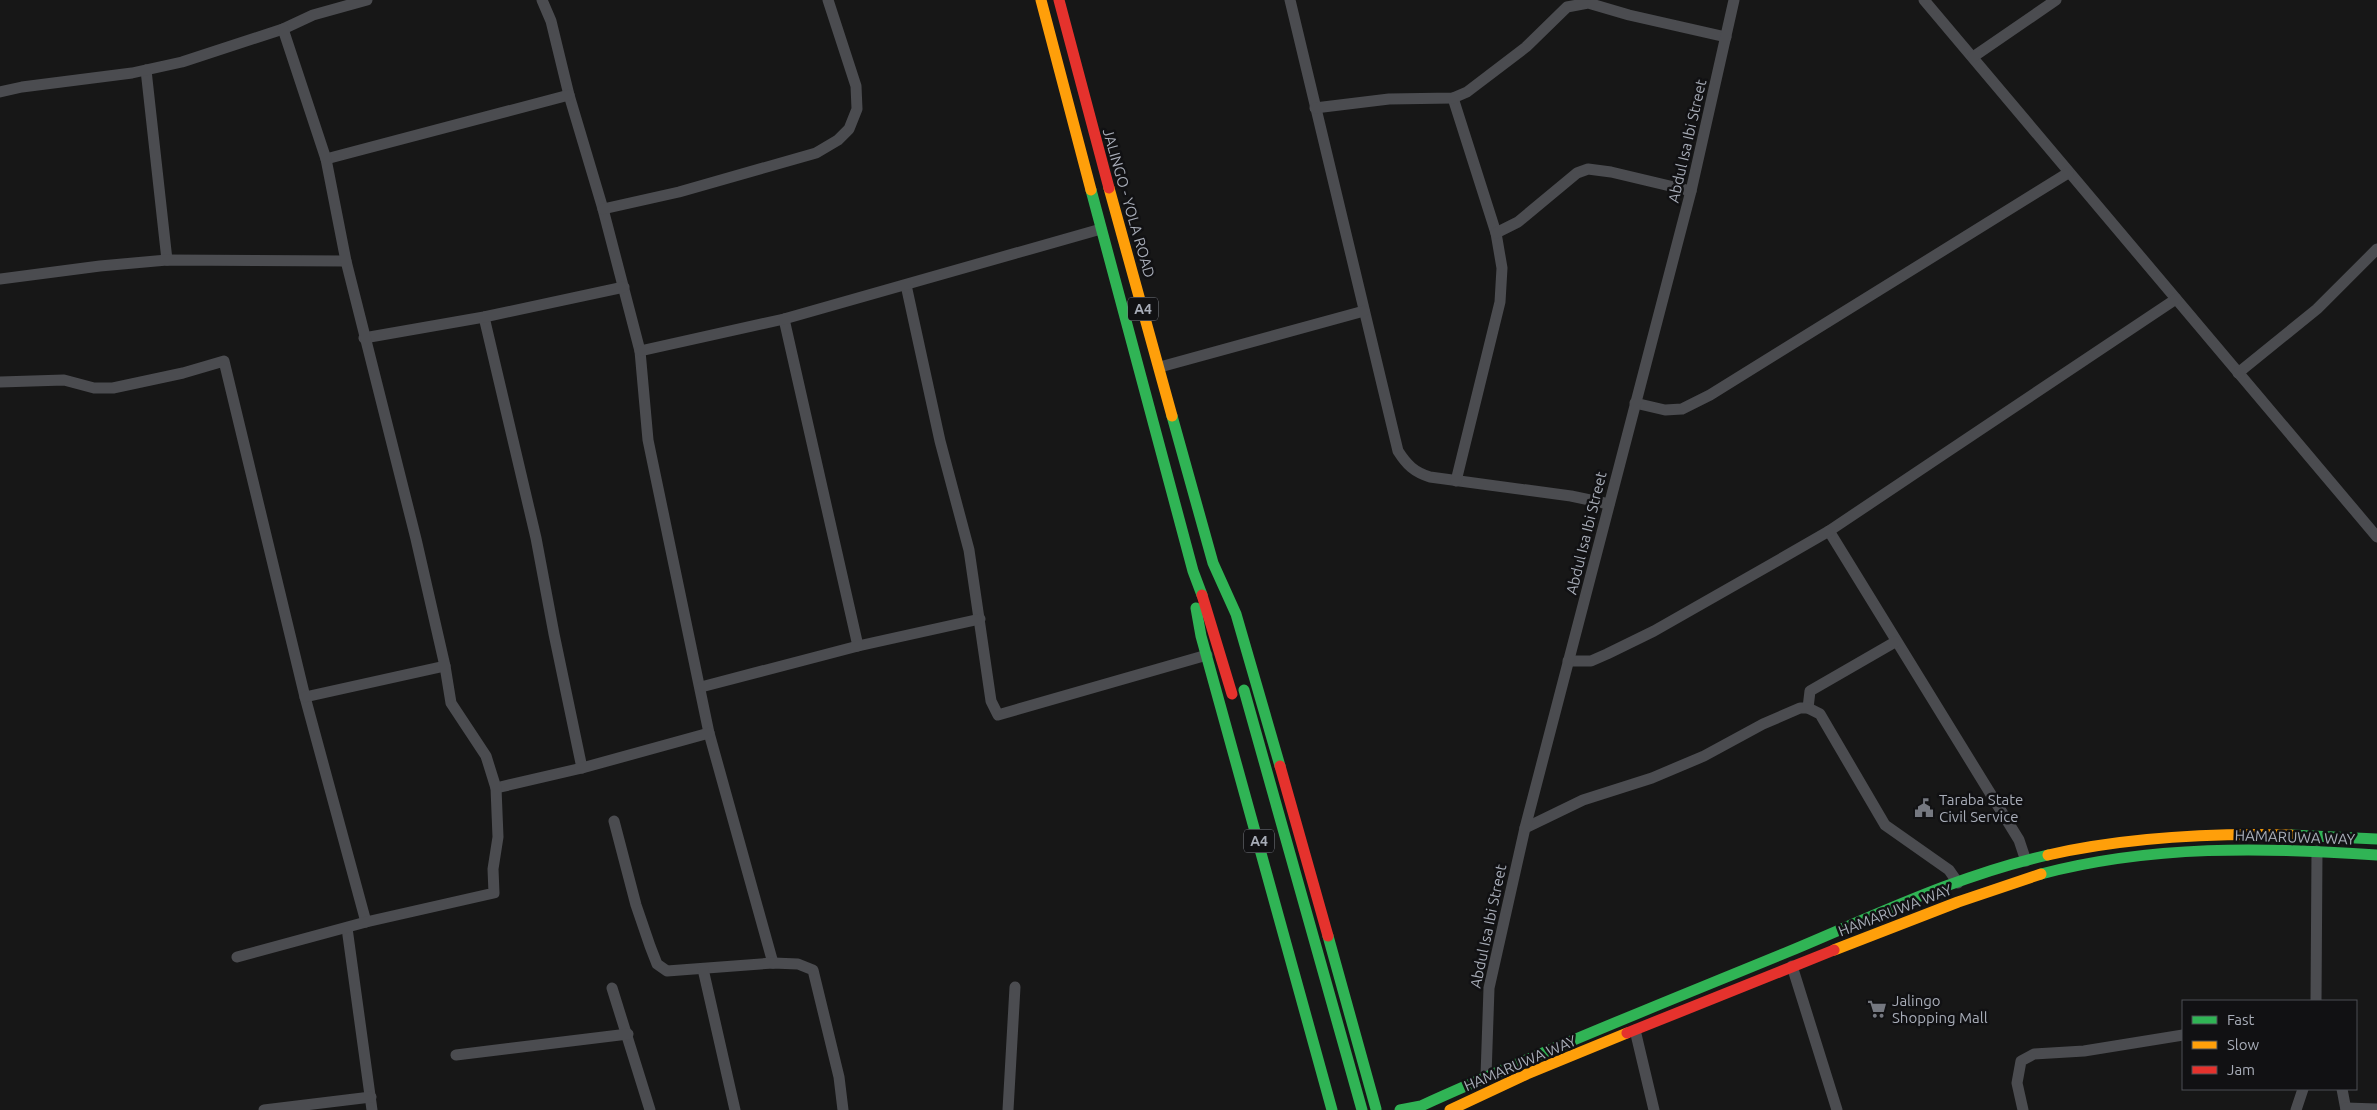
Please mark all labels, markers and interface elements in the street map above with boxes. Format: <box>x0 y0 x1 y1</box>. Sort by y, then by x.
street label: Abdul Isa Ibi Street <box>1665 77 1710 204</box>
street label: JALINGO - YOLA ROAD <box>1100 126 1158 280</box>
road number: A4 <box>1128 298 1158 320</box>
street label: Abdul Isa Ibi Street <box>1562 470 1610 596</box>
place label: Taraba State Civil Service <box>1939 791 2023 825</box>
public building icon: Taraba State Civil Service <box>1913 797 1935 819</box>
street label: HAMARUWA WAY <box>2234 826 2356 848</box>
road number: A4 <box>1244 829 1274 852</box>
street label: Abdul Isa Ibi Street <box>1467 862 1509 990</box>
street label: HAMARUWA WAY <box>1836 880 1955 940</box>
place label: Jalingo Shopping Mall <box>1892 992 1988 1026</box>
supermarket icon: Jalingo Shopping Mall <box>1866 998 1888 1020</box>
legend <box>2182 1000 2357 1090</box>
text: Fast <box>2227 1011 2255 1028</box>
street label: HAMARUWA WAY <box>1461 1032 1579 1094</box>
text: Slow <box>2227 1036 2260 1053</box>
text: Jam <box>2227 1061 2255 1078</box>

